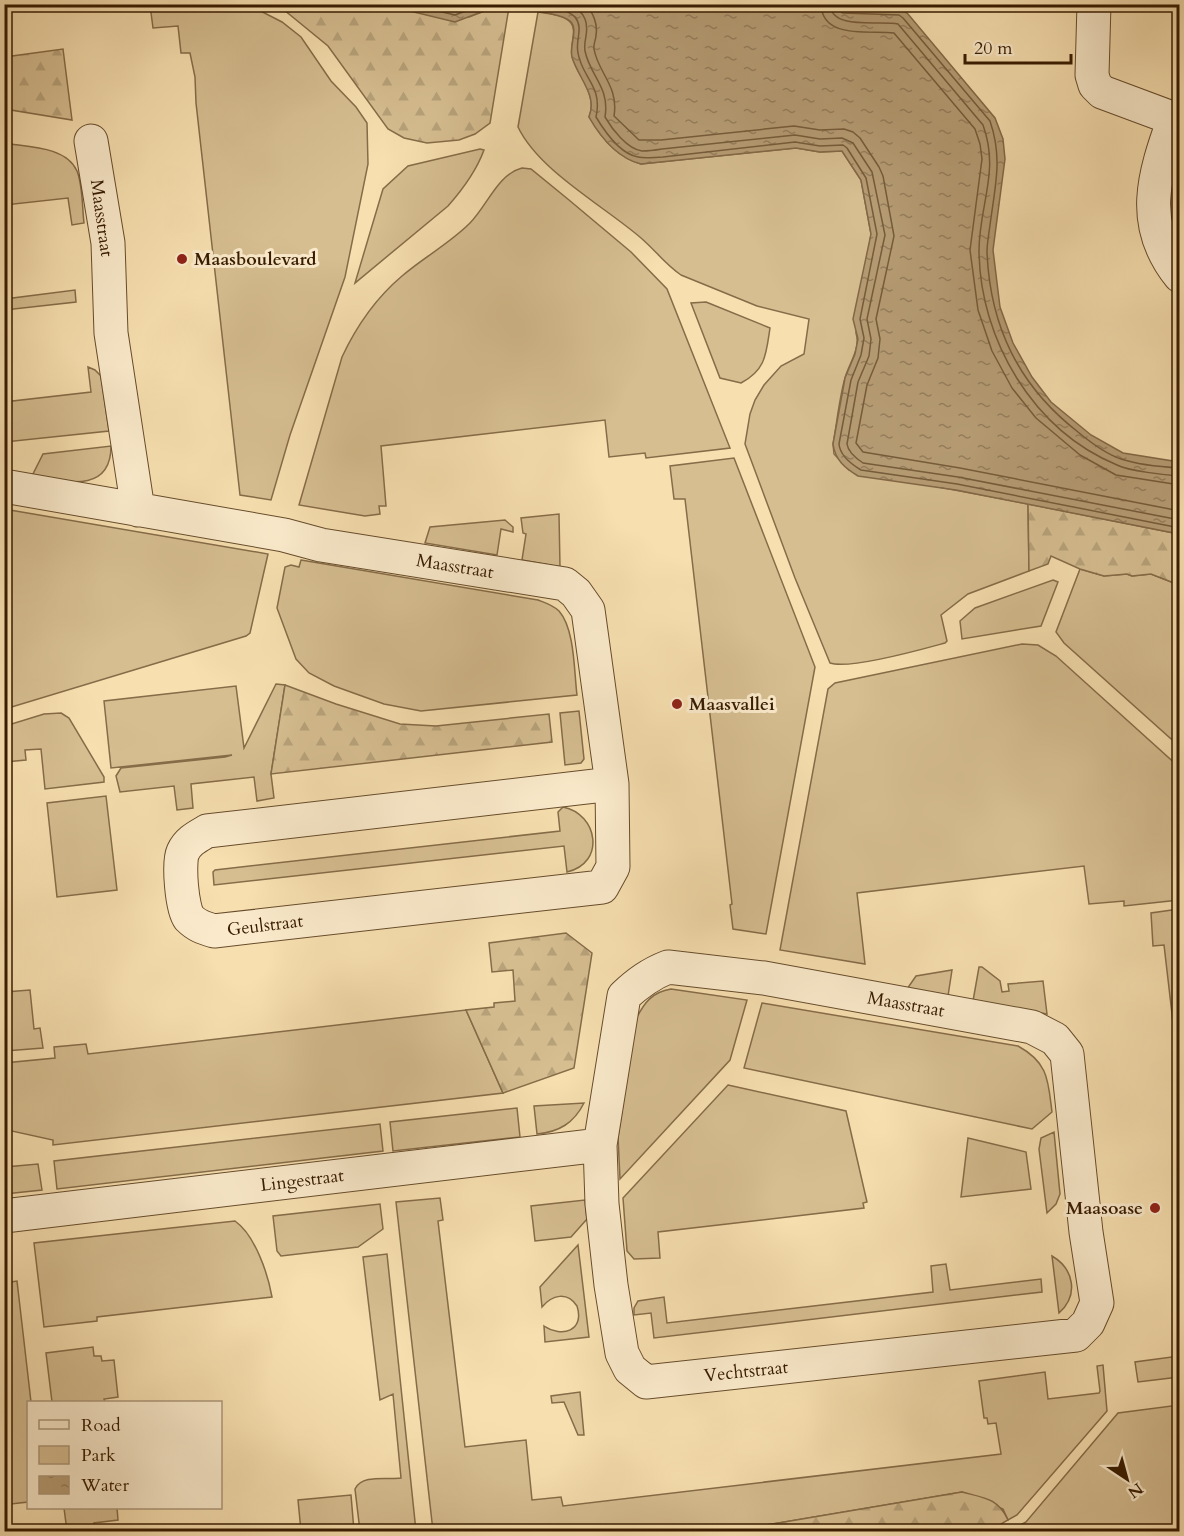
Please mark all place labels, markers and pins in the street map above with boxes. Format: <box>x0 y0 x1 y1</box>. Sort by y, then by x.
place label: Maasboulevard <box>194 247 317 272</box>
marker: Maasboulevard <box>175 252 189 266</box>
place label: Maasvallei <box>689 692 775 717</box>
marker: Maasvallei <box>670 697 684 711</box>
place label: Maasoase <box>1066 1196 1143 1221</box>
marker: Maasoase <box>1148 1201 1162 1215</box>

